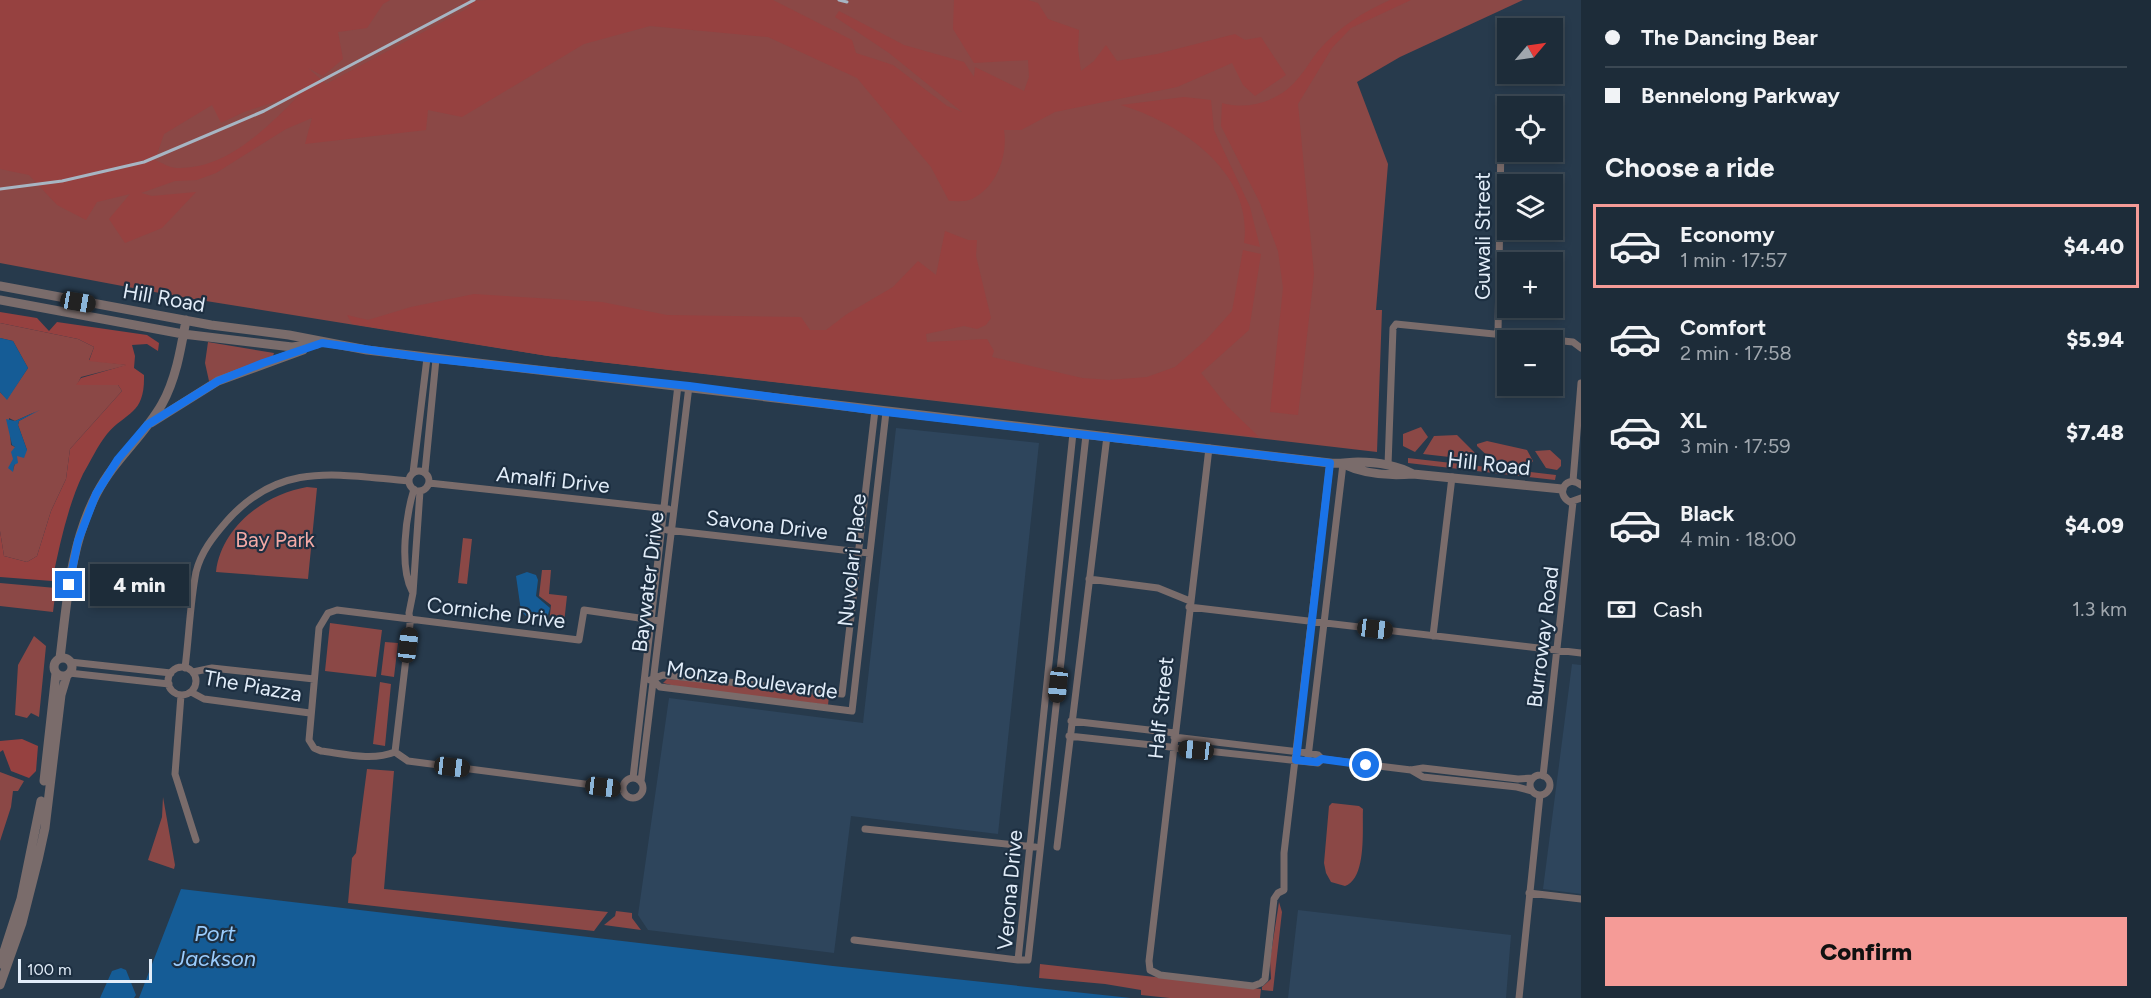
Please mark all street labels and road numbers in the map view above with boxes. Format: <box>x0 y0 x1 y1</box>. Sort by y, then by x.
street label: Guwali Street <box>1470 172 1495 300</box>
street label: Hill Road <box>121 278 207 317</box>
street label: Hill Road <box>1446 447 1532 480</box>
street label: Amalfi Drive <box>495 461 611 498</box>
street label: Nuvolari Place <box>832 492 871 628</box>
street label: Savona Drive <box>705 505 829 544</box>
street label: Baywater Drive <box>626 510 669 654</box>
street label: Burroway Road <box>1521 565 1564 709</box>
street label: Corniche Drive <box>425 592 567 633</box>
street label: Monza Boulevarde <box>665 655 839 704</box>
street label: Half Street <box>1143 655 1178 760</box>
street label: The Piazza <box>202 665 304 706</box>
street label: Verona Drive <box>992 829 1027 951</box>

